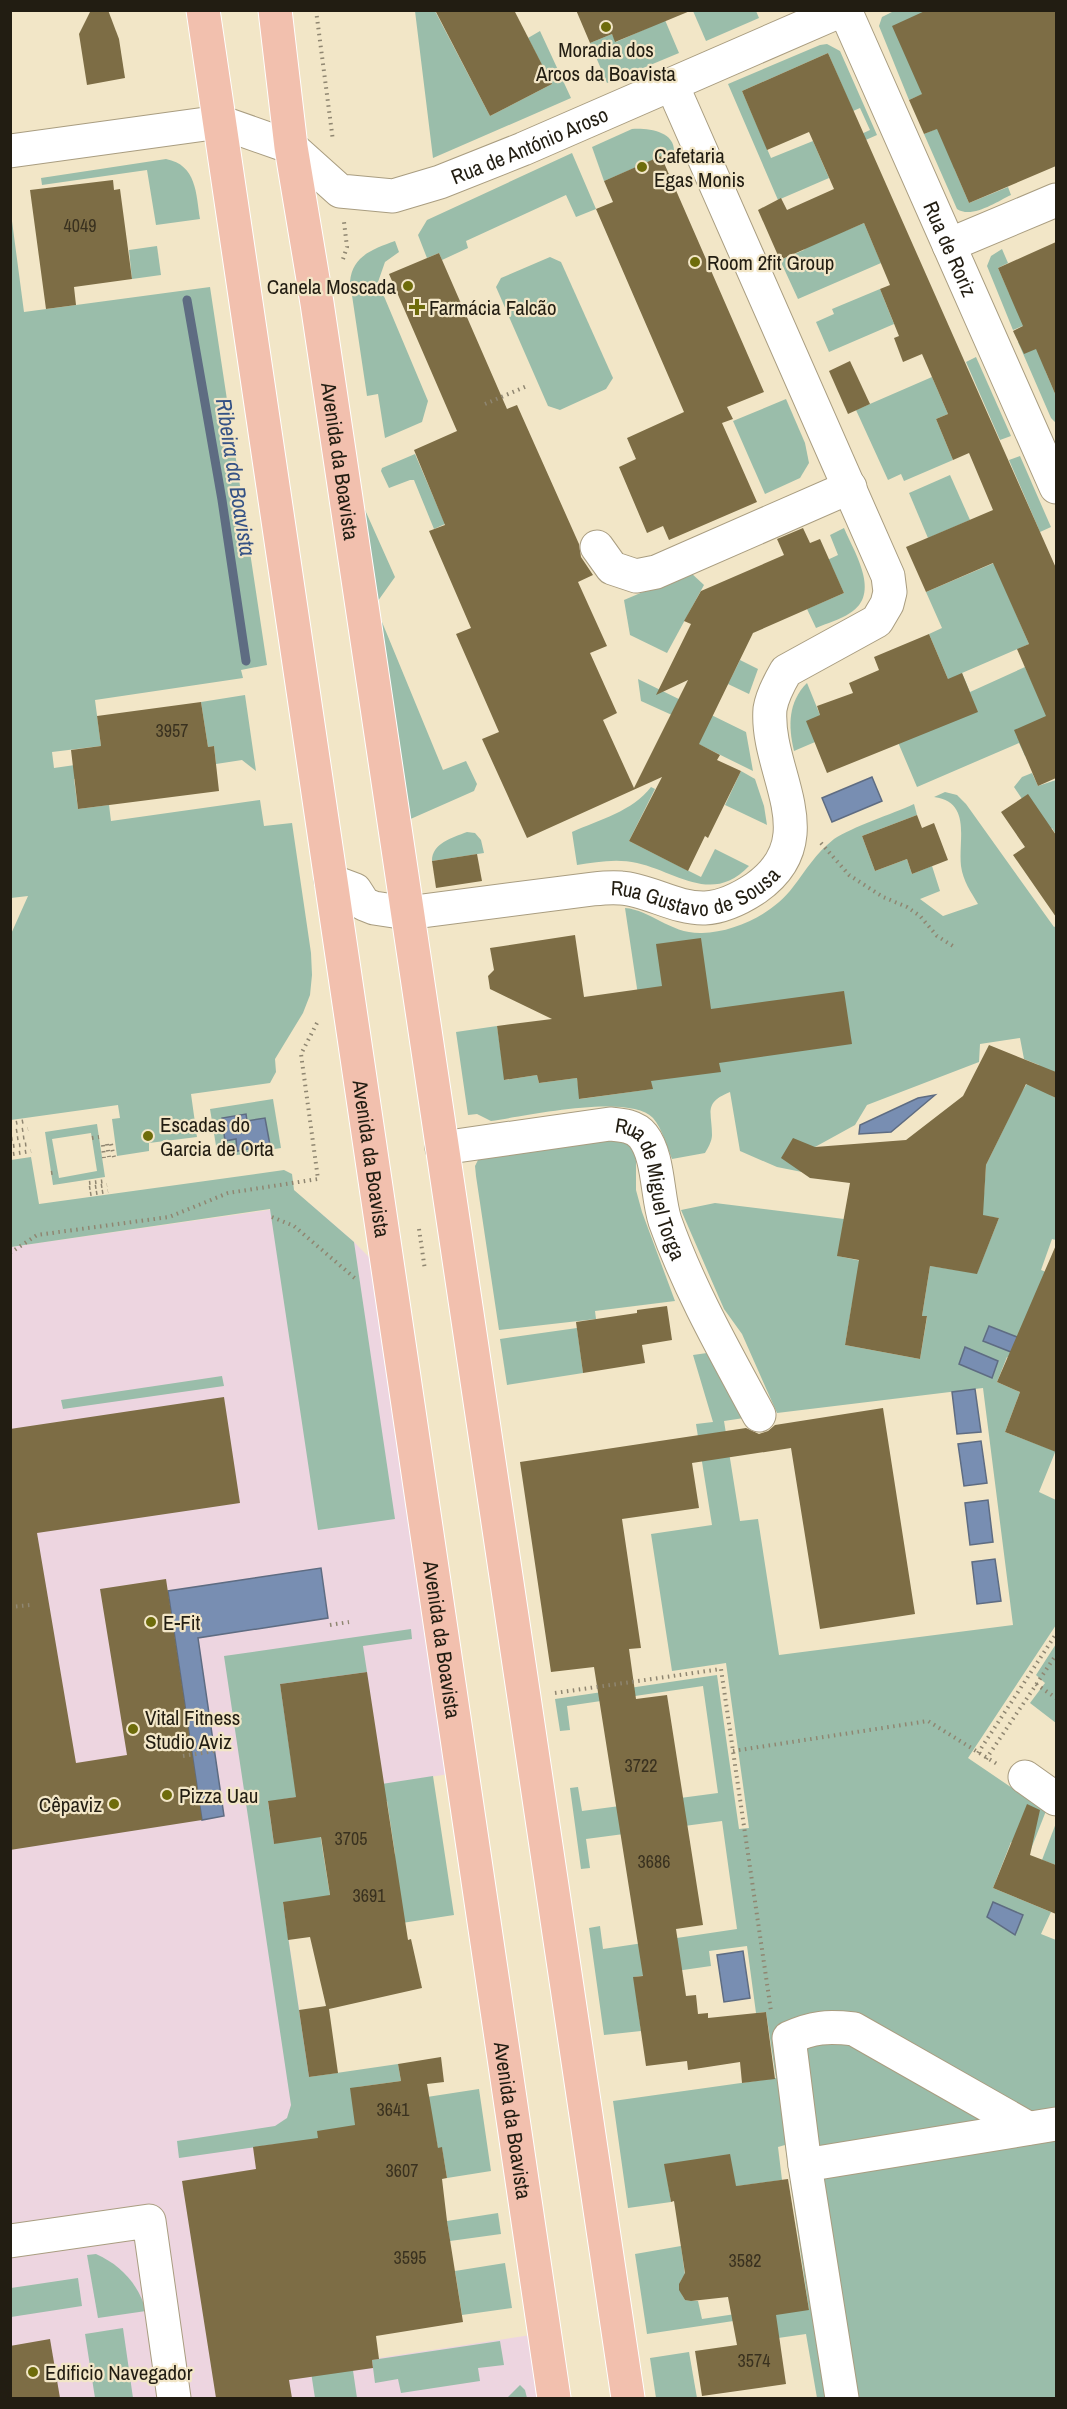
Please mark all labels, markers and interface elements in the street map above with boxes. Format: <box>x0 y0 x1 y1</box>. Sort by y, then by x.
marker: Moradia dos Arcos da Boavista <box>599 20 613 34</box>
place label: Moradia dos Arcos da Boavista <box>535 35 676 88</box>
street label: Rua de António Aroso <box>447 99 612 191</box>
place label: Cafetaria Egas Monis <box>654 141 745 194</box>
marker: Cafetaria Egas Monis <box>635 160 649 174</box>
street label: Rua de Roriz <box>917 196 985 301</box>
house number: 4049 <box>64 213 96 238</box>
place label: Room 2fit Group <box>707 248 834 277</box>
marker: Room 2fit Group <box>688 255 702 269</box>
place label: Canela Moscada <box>267 272 396 301</box>
marker: Canela Moscada <box>401 279 415 293</box>
place label: Farmácia Falcão <box>429 293 557 322</box>
marker: Farmácia Falcão <box>410 300 424 314</box>
street label: Avenida da Boavista <box>314 380 367 542</box>
water label: Ribeira da Boavista <box>209 396 263 558</box>
house number: 3957 <box>156 718 188 743</box>
street label: Rua Gustavo de Sousa <box>610 860 786 923</box>
street label: Avenida da Boavista <box>346 1077 398 1240</box>
place label: Escadas do Garcia de Orta <box>160 1110 274 1163</box>
street label: Rua de Miguel Torga <box>613 1110 693 1265</box>
marker: Escadas do Garcia de Orta <box>141 1129 155 1143</box>
street label: Avenida da Boavista <box>416 1558 468 1721</box>
place label: E-Fit <box>163 1608 201 1637</box>
marker: E-Fit <box>144 1615 158 1629</box>
place label: Vital Fitness Studio Aviz <box>145 1703 240 1756</box>
marker: Vital Fitness Studio Aviz <box>126 1722 140 1736</box>
house number: 3722 <box>625 1753 657 1778</box>
place label: Pizza Uau <box>179 1781 258 1810</box>
marker: Pizza Uau <box>160 1788 174 1802</box>
place label: Cêpaviz <box>39 1790 102 1819</box>
marker: Cêpaviz <box>107 1797 121 1811</box>
house number: 3705 <box>335 1826 367 1851</box>
house number: 3686 <box>638 1849 670 1874</box>
house number: 3691 <box>353 1883 386 1908</box>
street label: Avenida da Boavista <box>487 2039 539 2201</box>
house number: 3641 <box>377 2097 410 2122</box>
house number: 3607 <box>386 2158 418 2183</box>
house number: 3595 <box>394 2245 426 2270</box>
house number: 3582 <box>729 2248 761 2273</box>
house number: 3574 <box>738 2348 770 2373</box>
place label: Edificio Navegador <box>45 2358 193 2387</box>
marker: Edificio Navegador <box>26 2365 40 2379</box>

